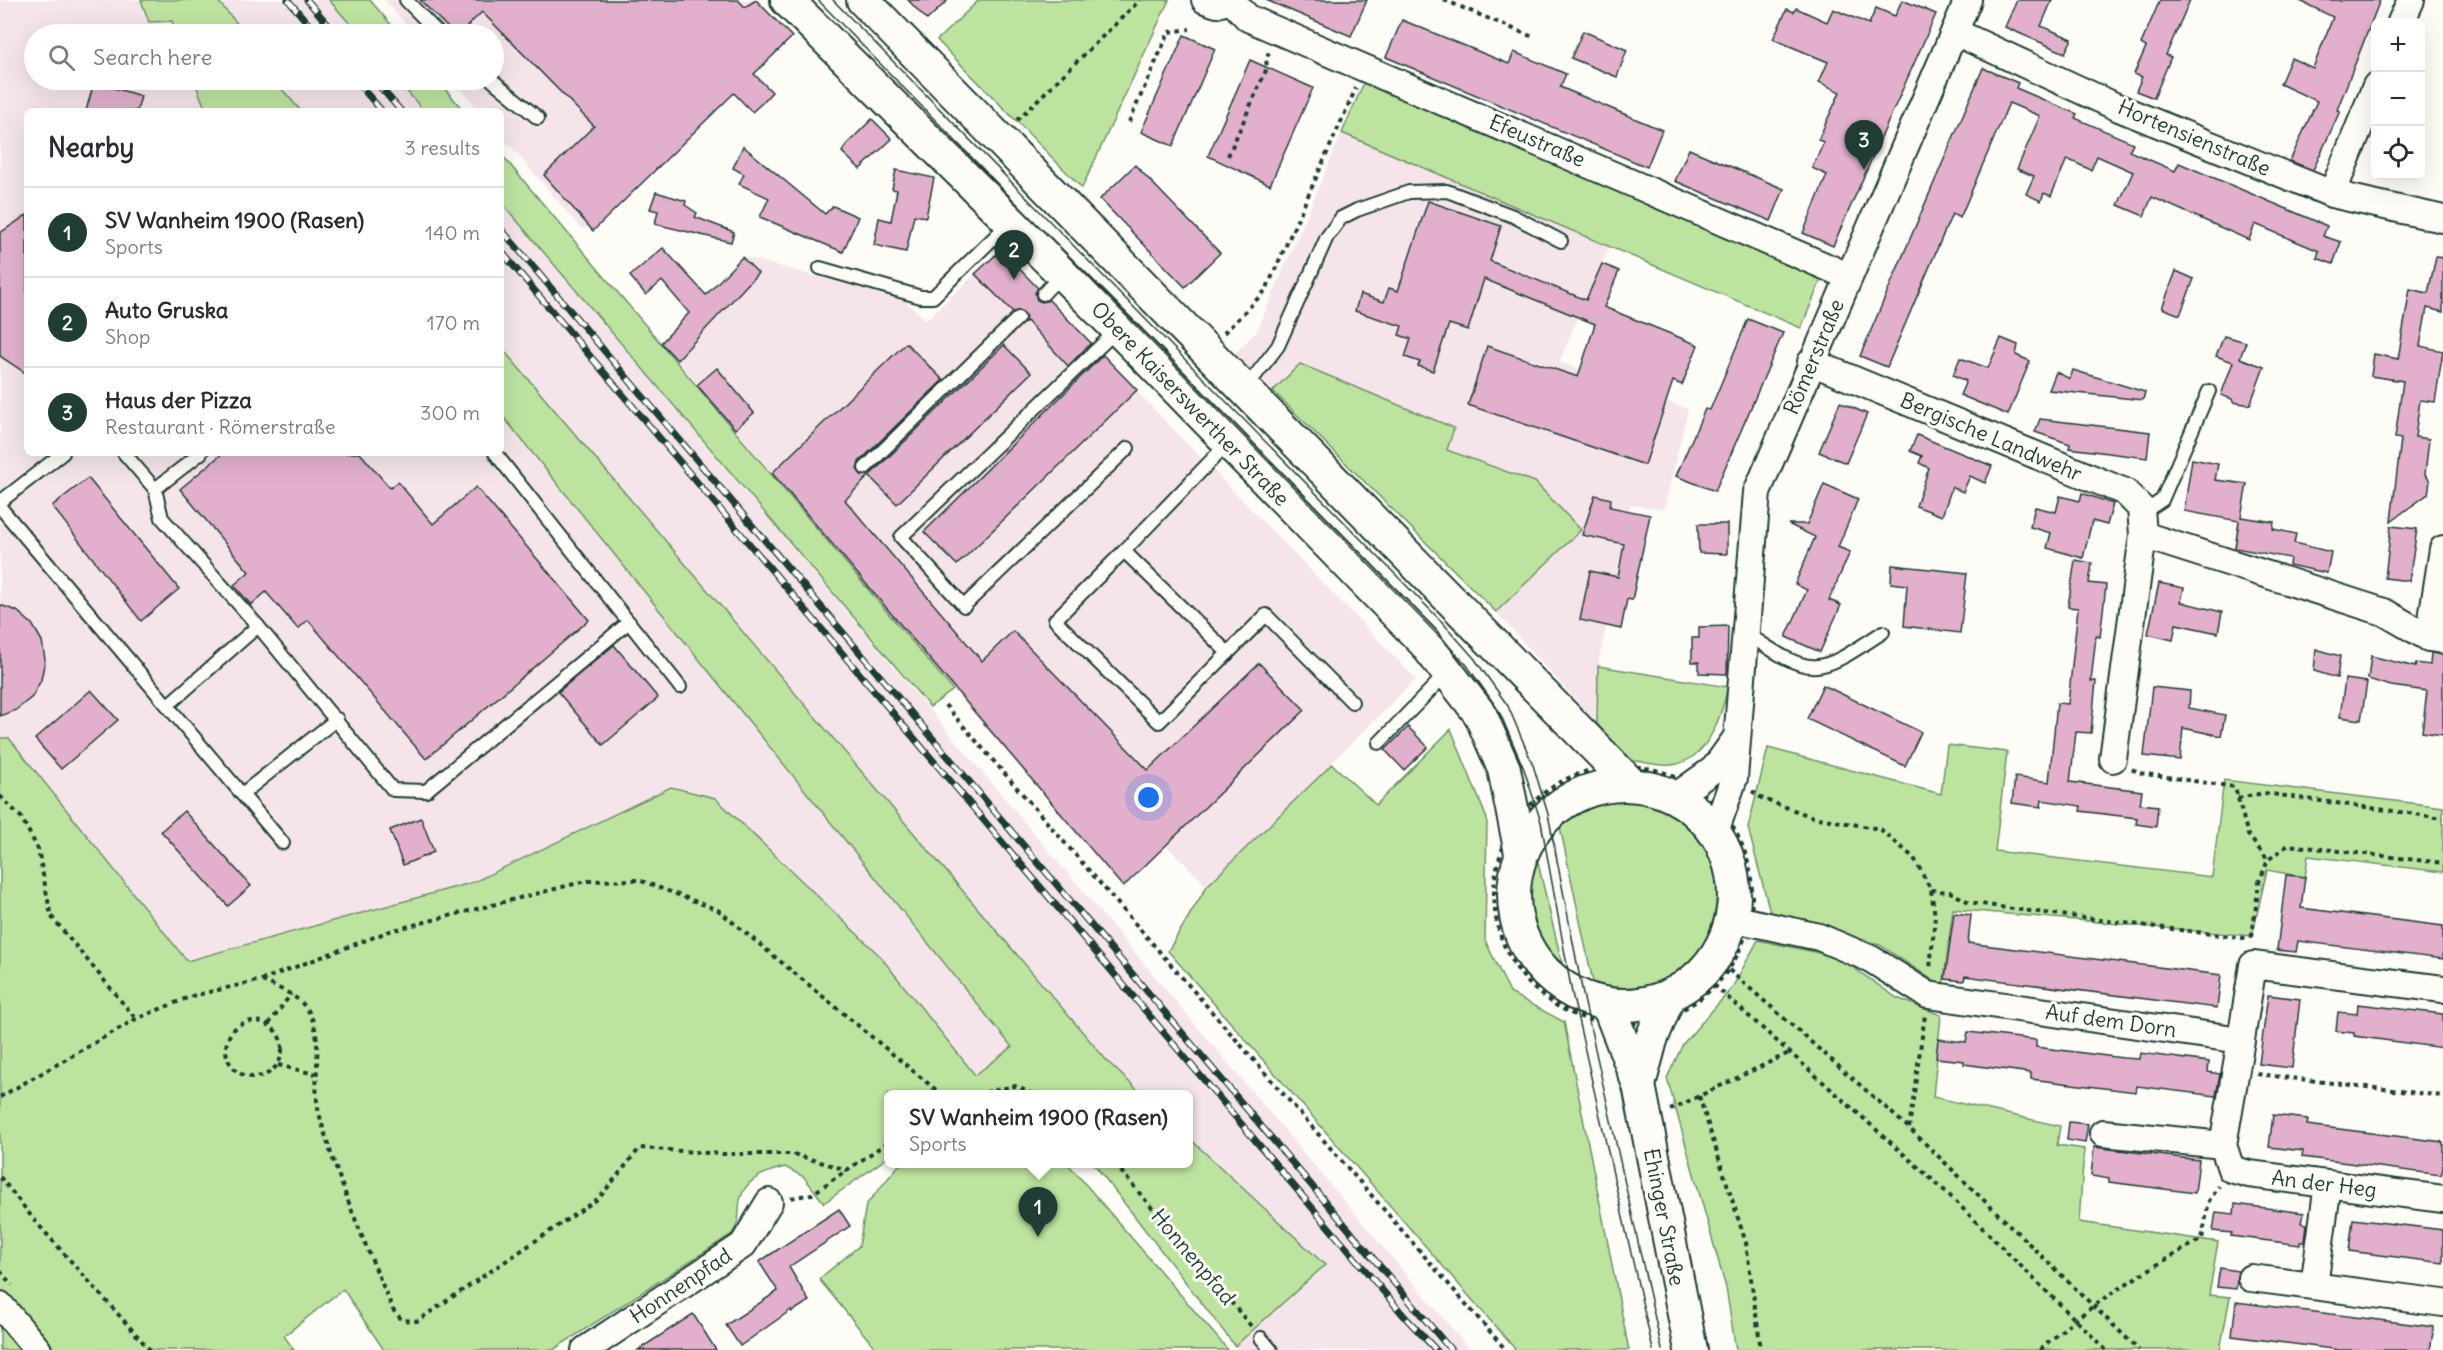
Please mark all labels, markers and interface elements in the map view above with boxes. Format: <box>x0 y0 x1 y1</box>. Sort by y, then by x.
map controls <box>2371 18 2425 180</box>
button: + <box>2371 18 2425 72</box>
search box <box>24 24 504 90</box>
icon: search <box>45 41 78 74</box>
text: Search here <box>93 43 212 71</box>
button: − <box>2371 72 2425 126</box>
street label: Hortensienstraße <box>2114 93 2275 182</box>
street label: Efeustraße <box>1485 108 1589 173</box>
pin: 3 <box>1844 120 1884 170</box>
button: locate <box>2371 126 2425 180</box>
text: Nearby <box>48 131 134 164</box>
text: 3 results <box>404 135 480 160</box>
text: SV Wanheim 1900 (Rasen) <box>105 206 364 234</box>
text: 1 <box>64 220 71 245</box>
text: 140 m <box>425 220 480 245</box>
pin: 2 <box>994 230 1034 280</box>
text: Sports <box>105 234 163 259</box>
street label: Römerstraße <box>1777 295 1850 419</box>
text: Auto Gruska <box>105 296 228 324</box>
street label: Obere Kaiserswerther Straße <box>1086 296 1295 512</box>
text: 2 <box>62 310 73 335</box>
text: 170 m <box>427 310 480 335</box>
text: Shop <box>105 324 150 349</box>
text: Haus der Pizza <box>105 386 252 414</box>
street label: Bergische Landwehr <box>1896 386 2087 487</box>
text: 3 <box>62 400 73 425</box>
text: 300 m <box>420 400 480 425</box>
text: Restaurant · Römerstraße <box>105 414 336 439</box>
your location <box>1134 783 1163 812</box>
street label: Auf dem Dorn <box>2044 998 2178 1043</box>
popup <box>884 1090 1193 1168</box>
text: SV Wanheim 1900 (Rasen) <box>909 1103 1168 1131</box>
text: Sports <box>909 1131 967 1156</box>
street label: Ehinger Straße <box>1638 1146 1691 1288</box>
street label: An der Heg <box>2270 1164 2378 1203</box>
pin: 1 <box>1018 1188 1058 1237</box>
street label: Honnenpfad <box>1145 1203 1241 1310</box>
street label: Honnenpfad <box>625 1242 737 1330</box>

